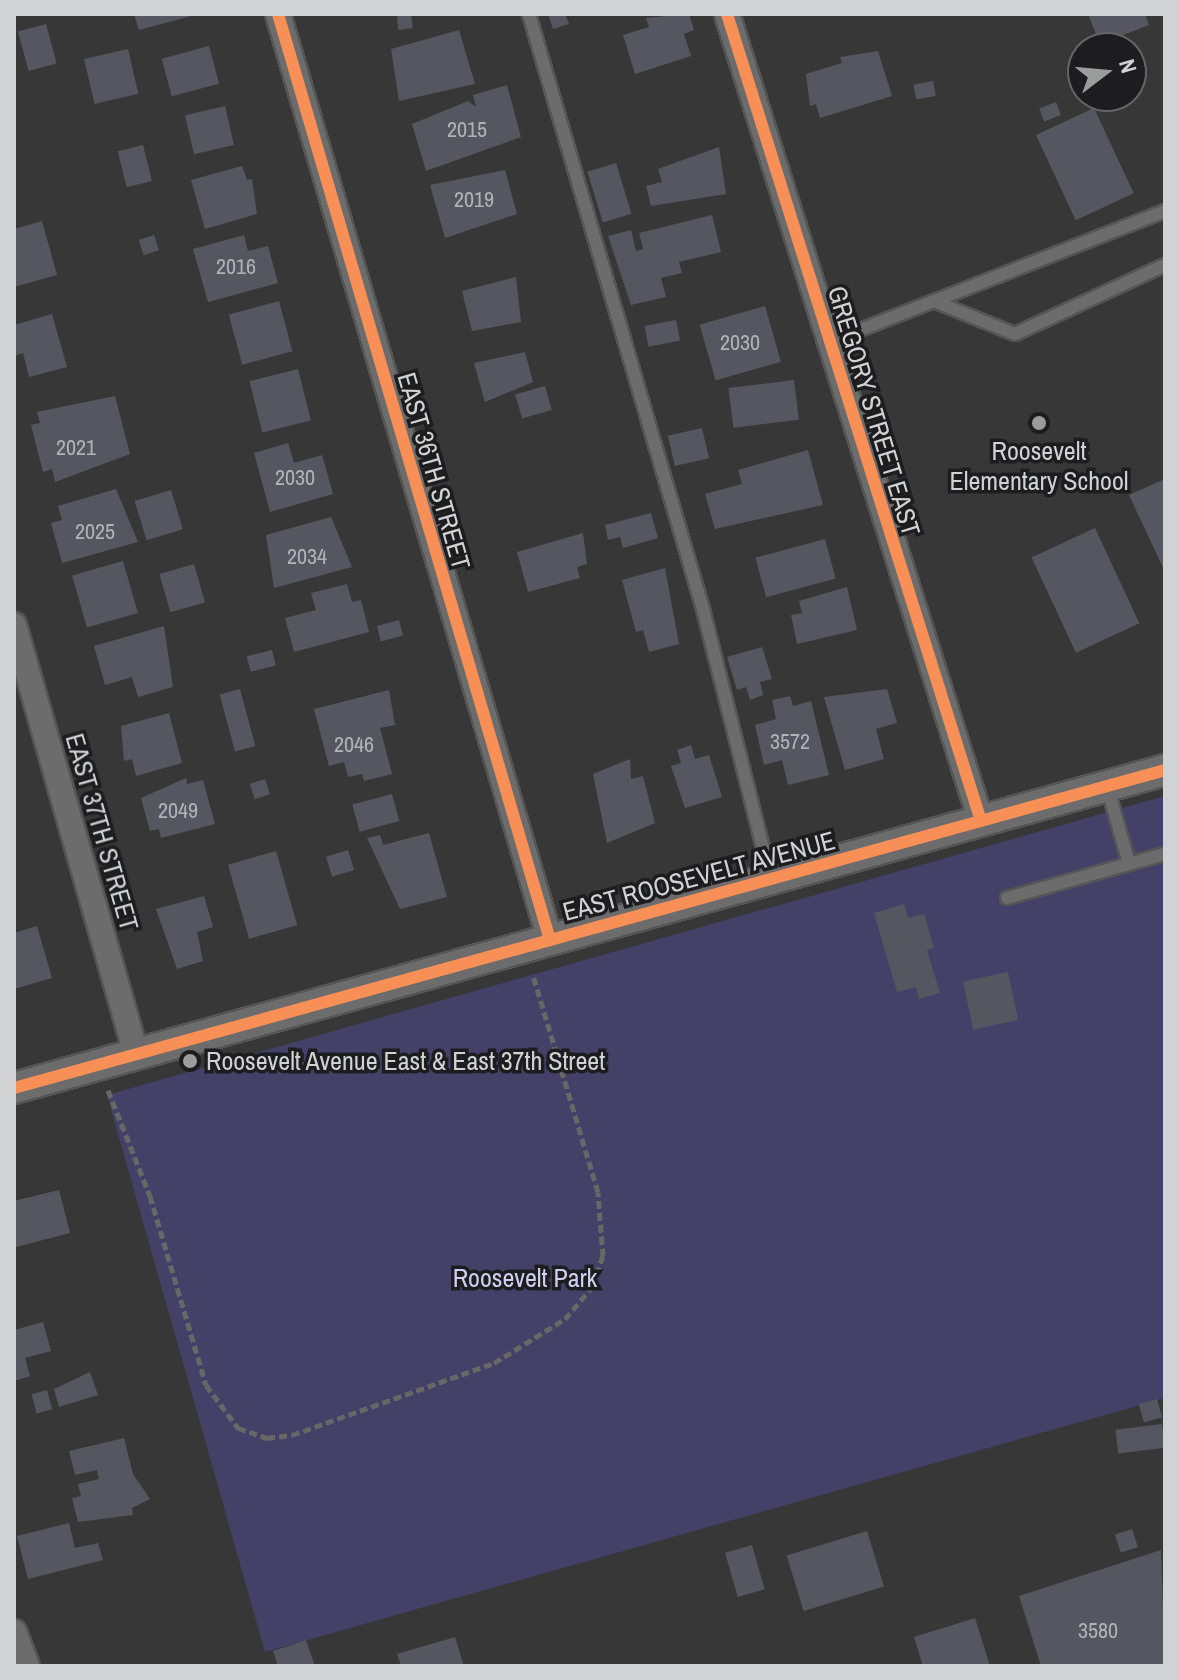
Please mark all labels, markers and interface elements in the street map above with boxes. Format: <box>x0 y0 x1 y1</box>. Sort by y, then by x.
north arrow <box>1067 32 1147 112</box>
text: N <box>1112 56 1144 76</box>
house number: 2015 <box>447 117 487 143</box>
house number: 2019 <box>454 187 494 213</box>
house number: 2016 <box>216 254 256 280</box>
street label: GREGORY STREET EAST <box>821 282 927 540</box>
house number: 2030 <box>720 330 760 356</box>
street label: EAST 36TH STREET <box>391 369 477 573</box>
marker: Roosevelt Elementary School <box>1030 414 1048 432</box>
house number: 2021 <box>56 435 96 461</box>
place label: Roosevelt Elementary School <box>950 435 1128 496</box>
house number: 2030 <box>275 465 315 491</box>
house number: 2025 <box>75 519 115 545</box>
house number: 2034 <box>287 544 327 570</box>
house number: 3572 <box>770 729 810 755</box>
street label: EAST 37TH STREET <box>59 730 145 934</box>
house number: 2046 <box>334 732 374 758</box>
house number: 2049 <box>158 798 198 824</box>
street label: EAST ROOSEVELT AVENUE <box>559 824 839 928</box>
place label: Roosevelt Avenue East & East 37th Street <box>206 1045 606 1077</box>
marker: Roosevelt Avenue East & East 37th Street <box>181 1052 199 1070</box>
park label: Roosevelt Park <box>453 1262 597 1294</box>
house number: 3580 <box>1078 1618 1118 1644</box>

